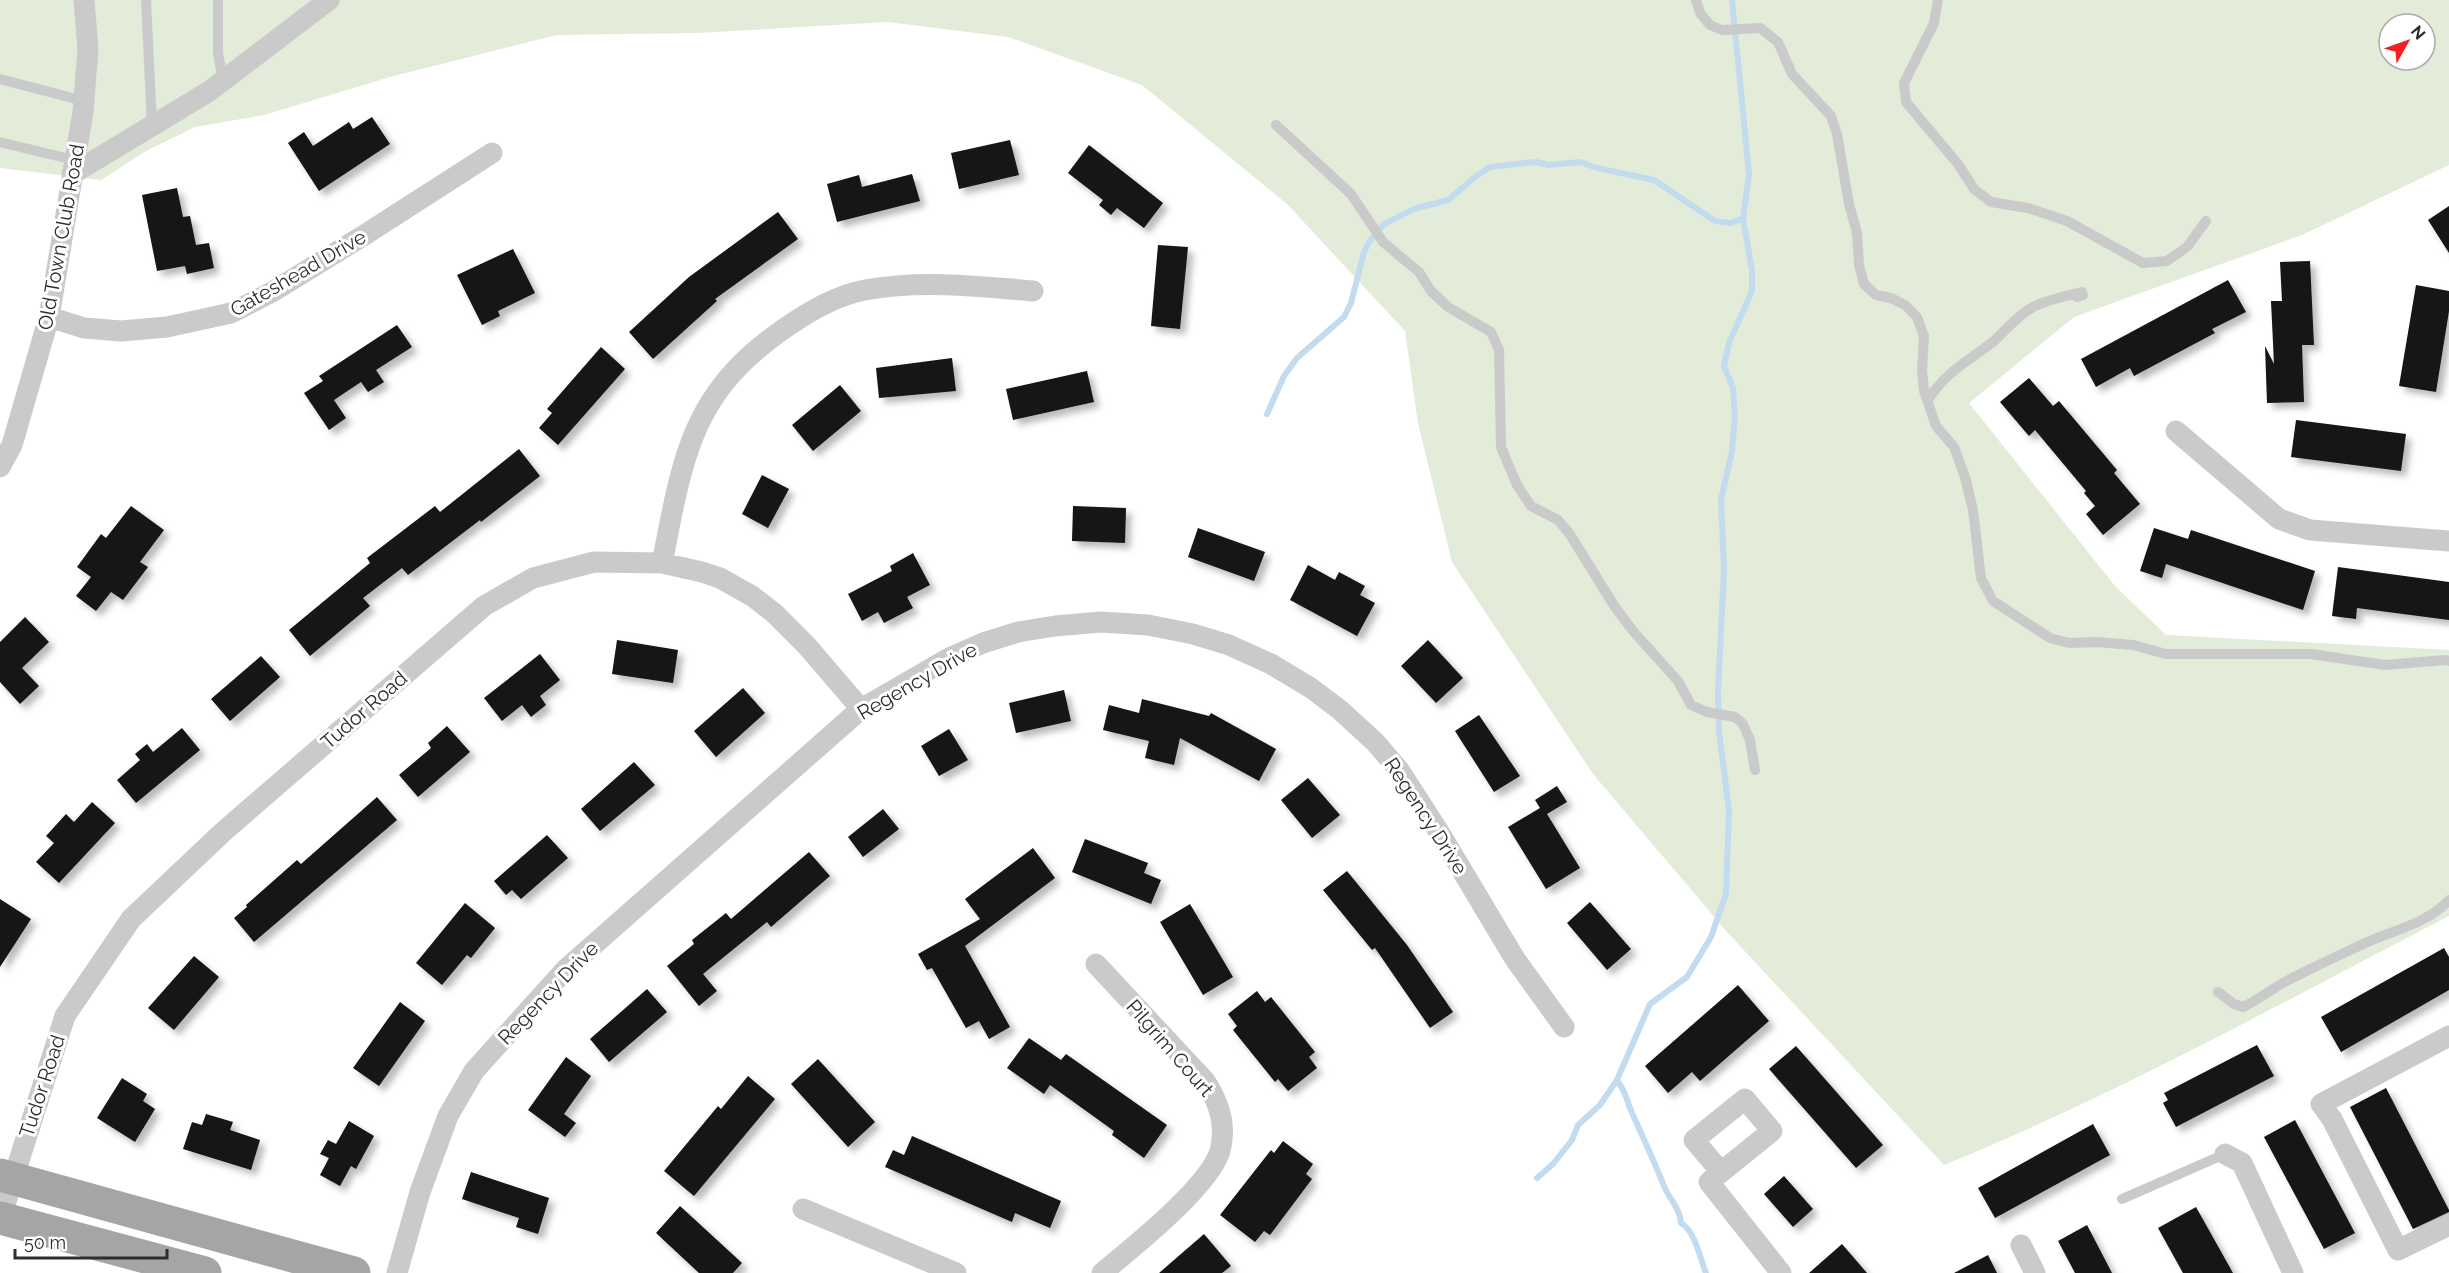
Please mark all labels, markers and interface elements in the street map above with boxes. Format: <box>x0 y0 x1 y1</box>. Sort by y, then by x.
north arrow <box>2377 12 2437 72</box>
text: N <box>2407 22 2429 43</box>
street label: Old Town Club Road <box>33 142 89 332</box>
street label: Gateshead Drive <box>226 224 370 322</box>
street label: Regency Drive <box>853 637 981 725</box>
street label: Tudor Road <box>316 666 412 754</box>
street label: Regency Drive <box>1379 753 1473 879</box>
street label: Regency Drive <box>493 936 603 1050</box>
street label: Pilgrim Court <box>1121 995 1219 1102</box>
street label: Tudor Road <box>14 1032 70 1140</box>
scale bar <box>15 1222 166 1260</box>
text: 50 m <box>24 1232 66 1253</box>

